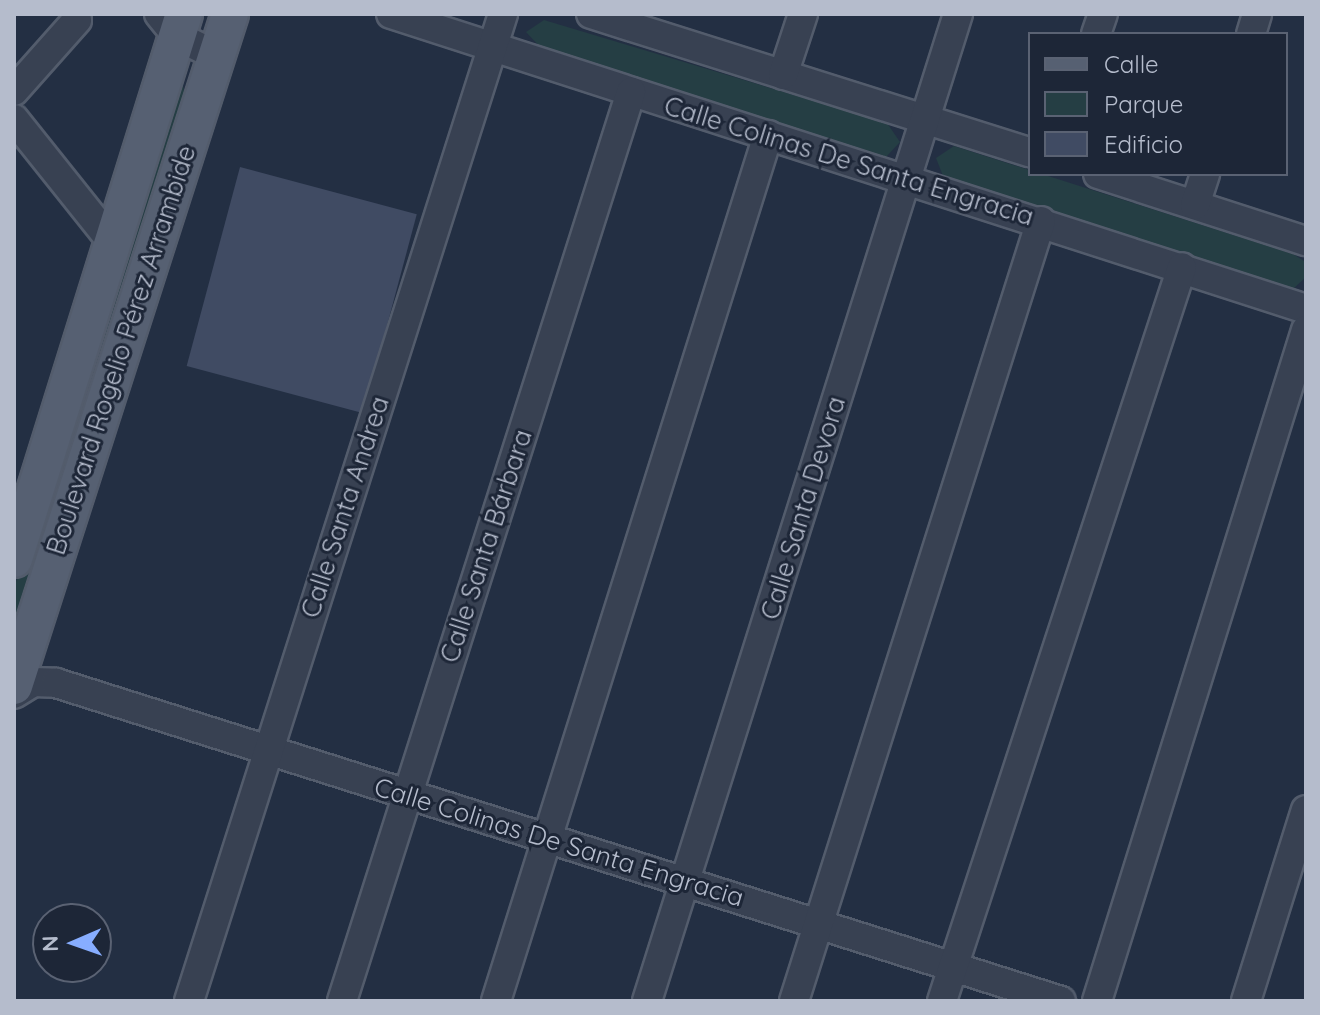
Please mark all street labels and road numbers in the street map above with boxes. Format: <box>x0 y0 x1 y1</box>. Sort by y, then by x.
street label: Calle Colinas De Santa Engracia <box>661 90 1037 232</box>
street label: Boulevard Rogelio Pérez Arrambide <box>40 141 202 559</box>
street label: Calle Santa Andrea <box>294 392 396 622</box>
street label: Calle Santa Devora <box>754 393 852 623</box>
street label: Calle Santa Bárbara <box>434 426 538 666</box>
street label: Calle Colinas De Santa Engracia <box>371 771 747 913</box>

